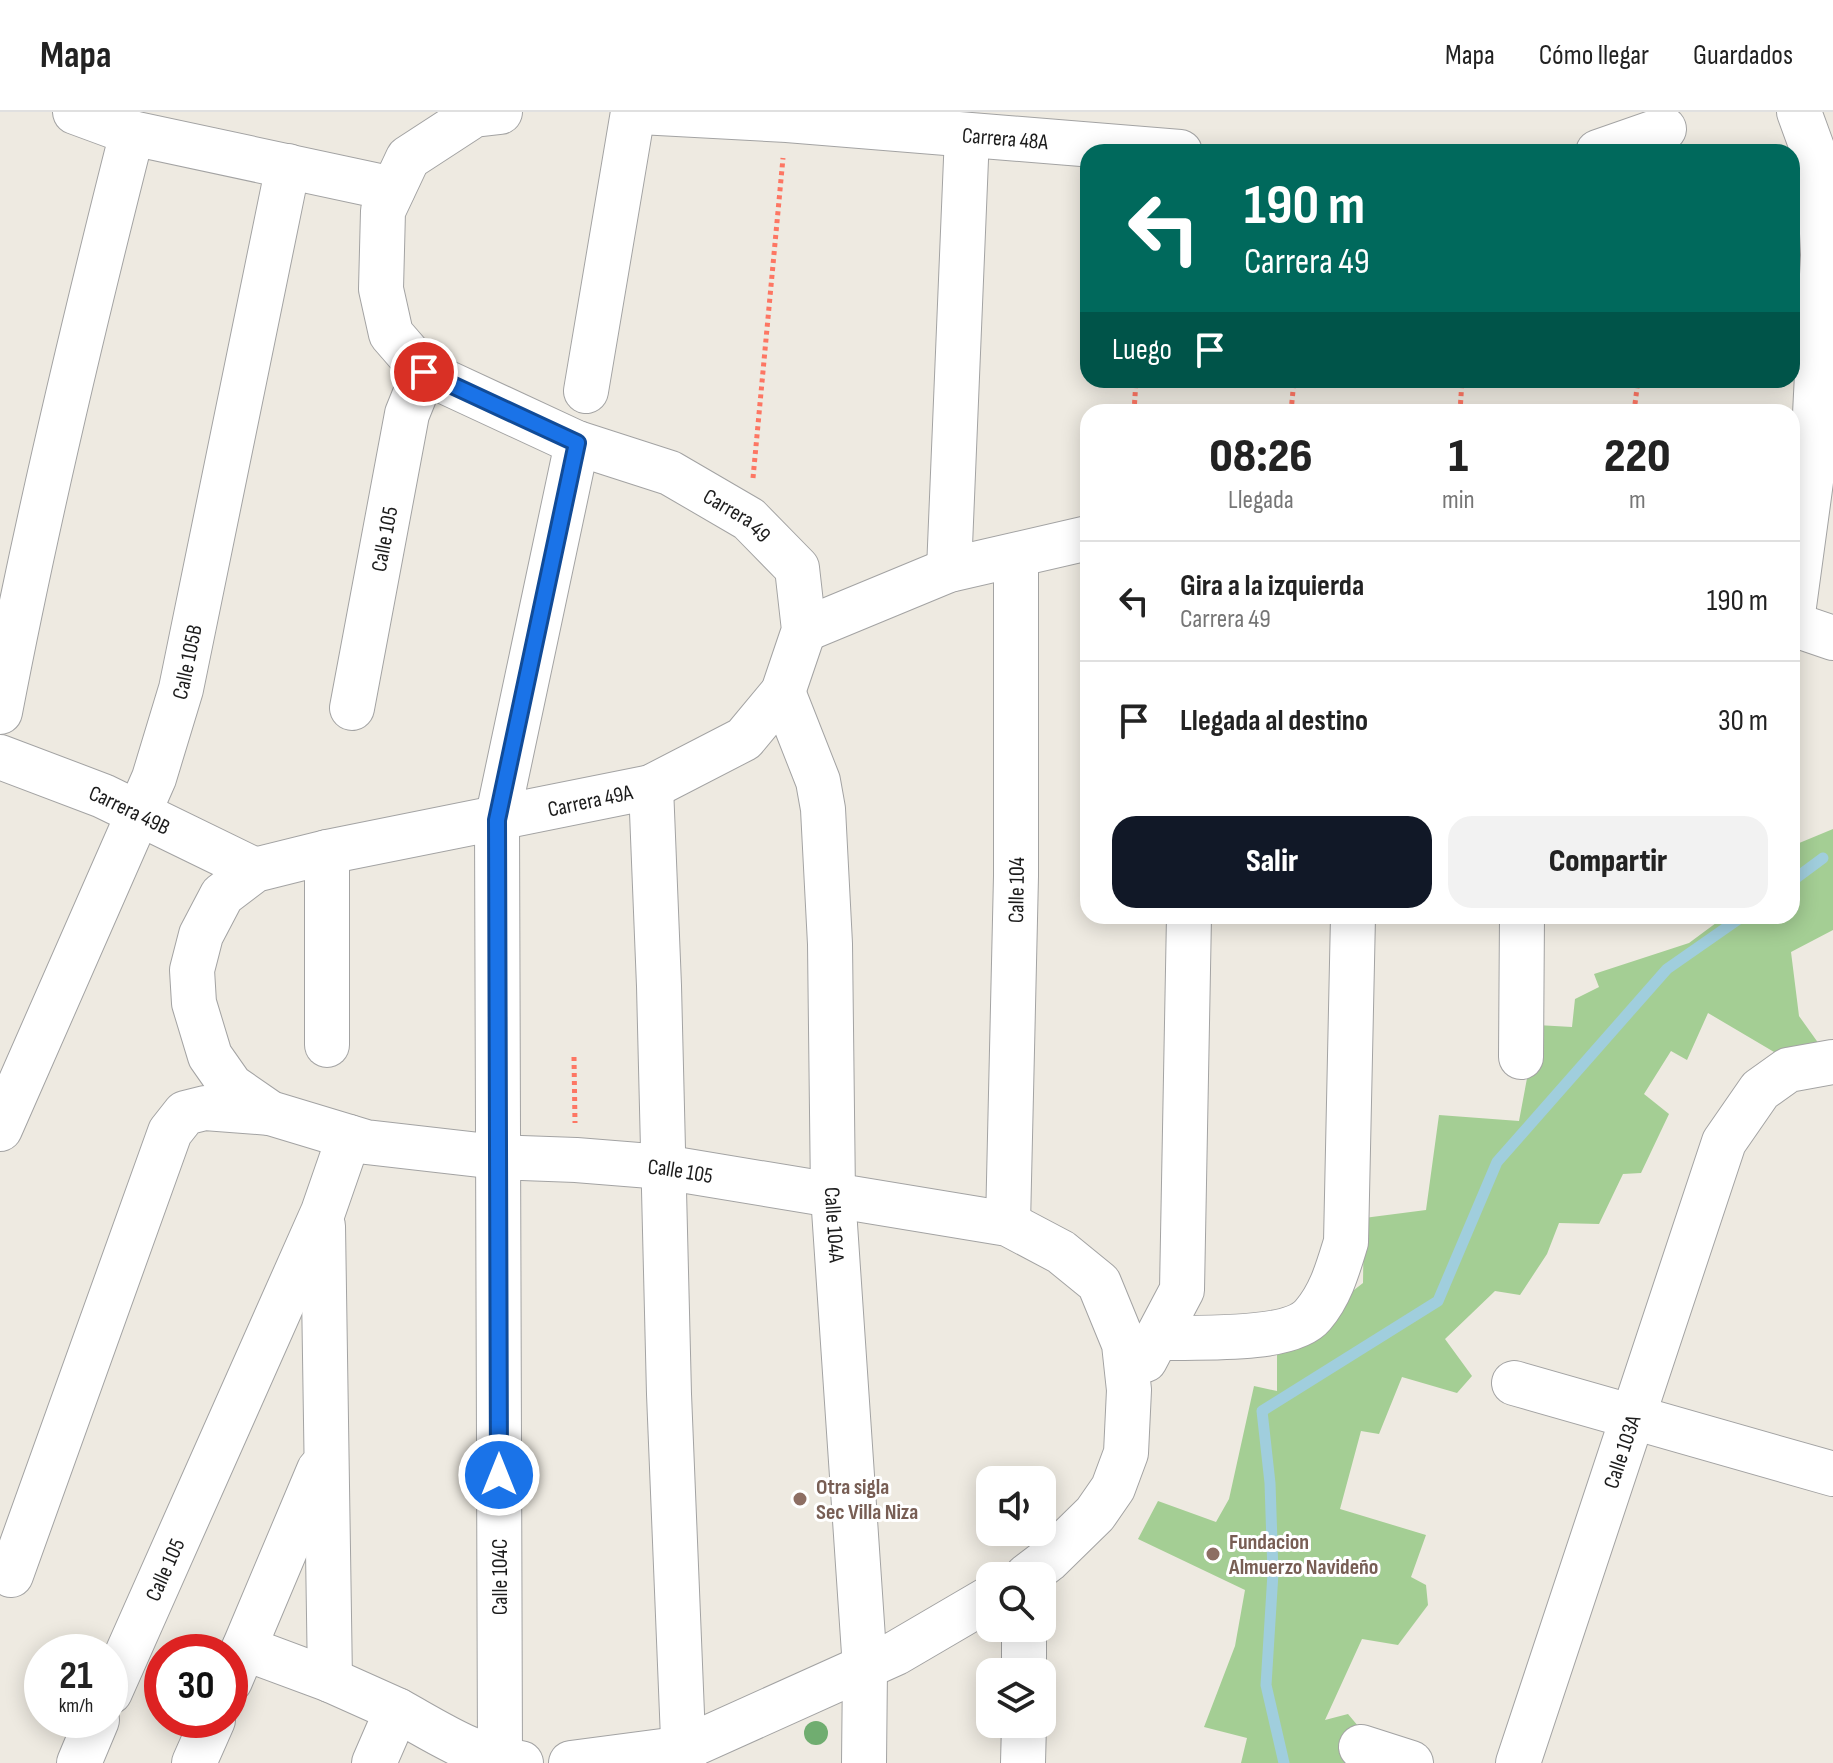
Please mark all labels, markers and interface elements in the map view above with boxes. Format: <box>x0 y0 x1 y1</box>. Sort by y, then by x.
text: Mapa <box>40 33 112 78</box>
text: Mapa <box>1445 39 1495 72</box>
text: Cómo llegar <box>1539 39 1649 72</box>
text: Guardados <box>1693 39 1793 72</box>
street label: Carrera 48A <box>961 122 1050 156</box>
text: 190 m <box>1244 173 1365 240</box>
icon: left <box>1112 176 1216 280</box>
text: Carrera 49 <box>1244 241 1370 284</box>
icon: arrive <box>1188 328 1232 372</box>
text: Luego <box>1112 332 1172 368</box>
pin <box>390 338 458 406</box>
icon: arrive <box>402 350 446 394</box>
text: 08:26 <box>1209 428 1313 485</box>
text: 1 <box>1448 428 1468 485</box>
text: 220 <box>1604 428 1671 485</box>
street label: Carrera 49 <box>698 483 776 549</box>
text: Llegada <box>1228 485 1294 516</box>
text: min <box>1442 485 1475 516</box>
text: m <box>1629 485 1646 516</box>
street label: Calle 105 <box>366 504 404 574</box>
text: Gira a la izquierda <box>1180 568 1364 604</box>
icon: left <box>1112 579 1156 623</box>
text: 190 m <box>1707 583 1768 619</box>
text: Carrera 49 <box>1180 604 1271 635</box>
street label: Calle 105B <box>167 622 209 703</box>
icon: arrive <box>1112 699 1156 743</box>
text: Llegada al destino <box>1180 703 1368 739</box>
text: 30 m <box>1718 703 1768 739</box>
street label: Carrera 49A <box>545 779 636 824</box>
street label: Carrera 49B <box>85 780 174 842</box>
button: Salir <box>1112 816 1432 908</box>
button: Compartir <box>1448 816 1768 908</box>
street label: Calle 104 <box>1003 857 1031 923</box>
street label: Calle 105 <box>647 1154 715 1190</box>
street label: Calle 104A <box>818 1187 850 1264</box>
street label: Calle 103A <box>1598 1412 1648 1492</box>
position arrow <box>457 1433 541 1517</box>
map controls <box>976 1466 1056 1738</box>
button: sound <box>976 1466 1056 1546</box>
place label: Otra sigla Sec Villa Niza <box>816 1474 918 1526</box>
marker: Otra sigla Sec Villa Niza <box>791 1490 809 1508</box>
place label: Fundacion Almuerzo Navideño <box>1228 1529 1378 1581</box>
street label: Calle 105 <box>140 1534 191 1606</box>
street label: Calle 104C <box>487 1539 514 1615</box>
marker: Fundacion Almuerzo Navideño <box>1204 1545 1222 1563</box>
button: search <box>976 1562 1056 1642</box>
speed limit sign: 30 <box>144 1634 248 1738</box>
text: 21 <box>59 1652 93 1700</box>
button: layers <box>976 1658 1056 1738</box>
text: km/h <box>59 1694 93 1718</box>

